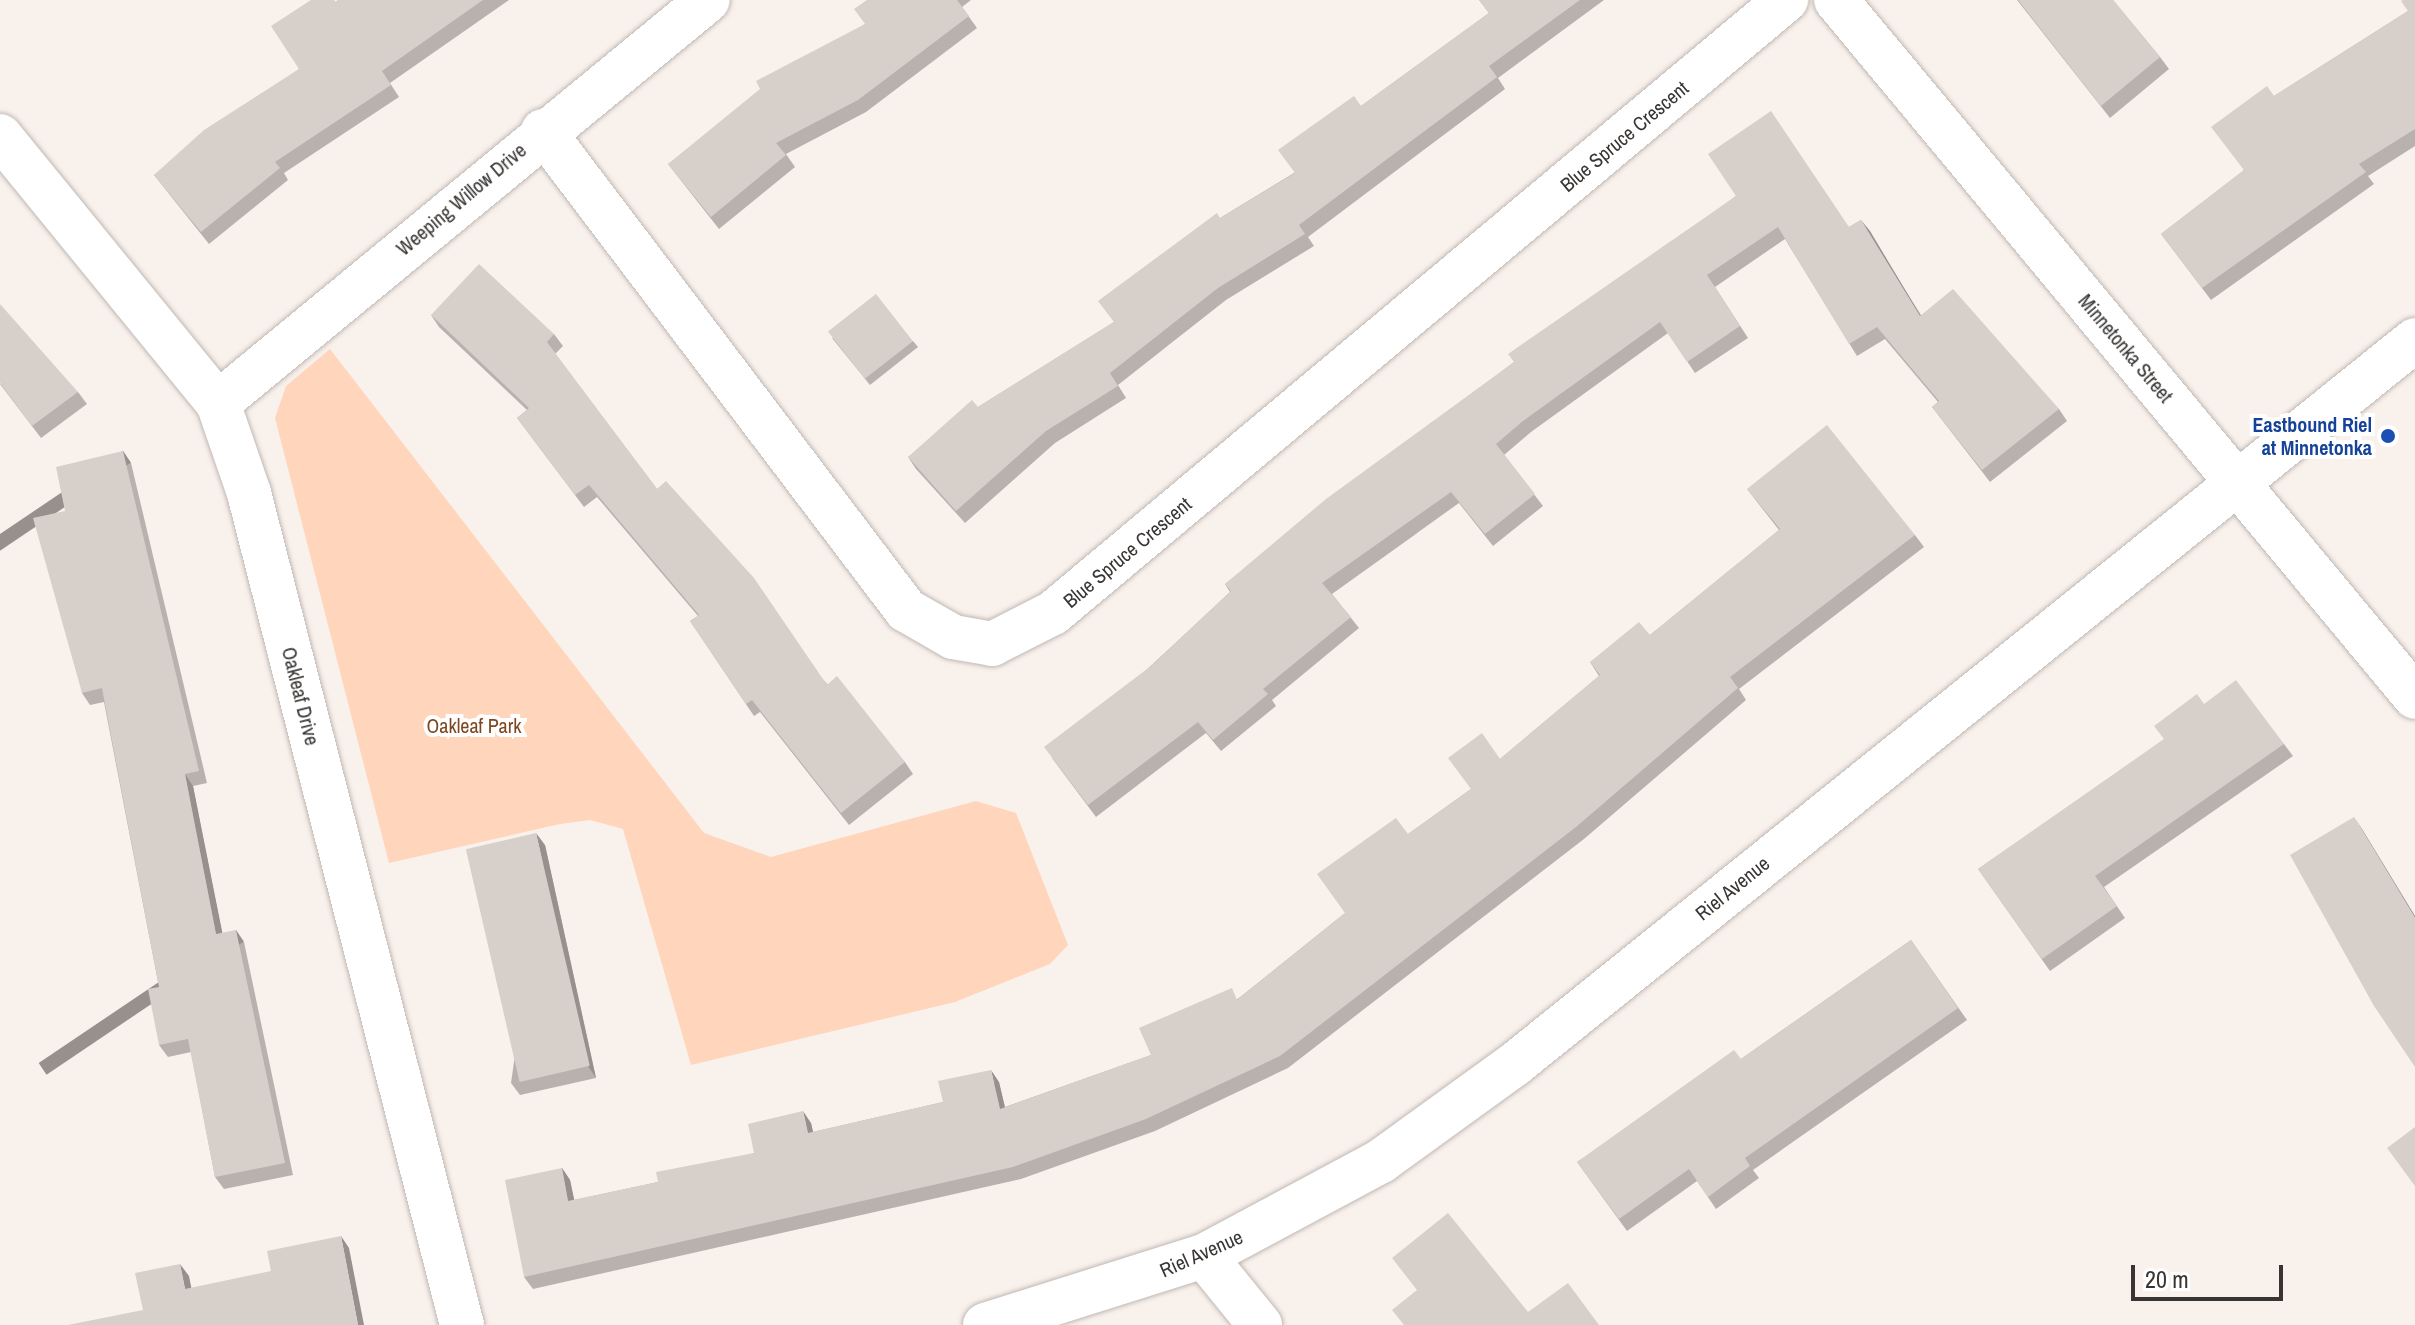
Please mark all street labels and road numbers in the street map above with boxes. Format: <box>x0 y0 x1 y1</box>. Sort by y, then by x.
street label: Blue Spruce Crescent <box>1555 76 1693 196</box>
street label: Weeping Willow Drive <box>391 138 531 260</box>
street label: Minnetonka Street <box>2074 289 2178 407</box>
street label: Blue Spruce Crescent <box>1058 492 1196 612</box>
street label: Oakleaf Drive <box>277 644 325 748</box>
street label: Riel Avenue <box>1690 851 1774 925</box>
street label: Riel Avenue <box>1155 1224 1247 1282</box>

